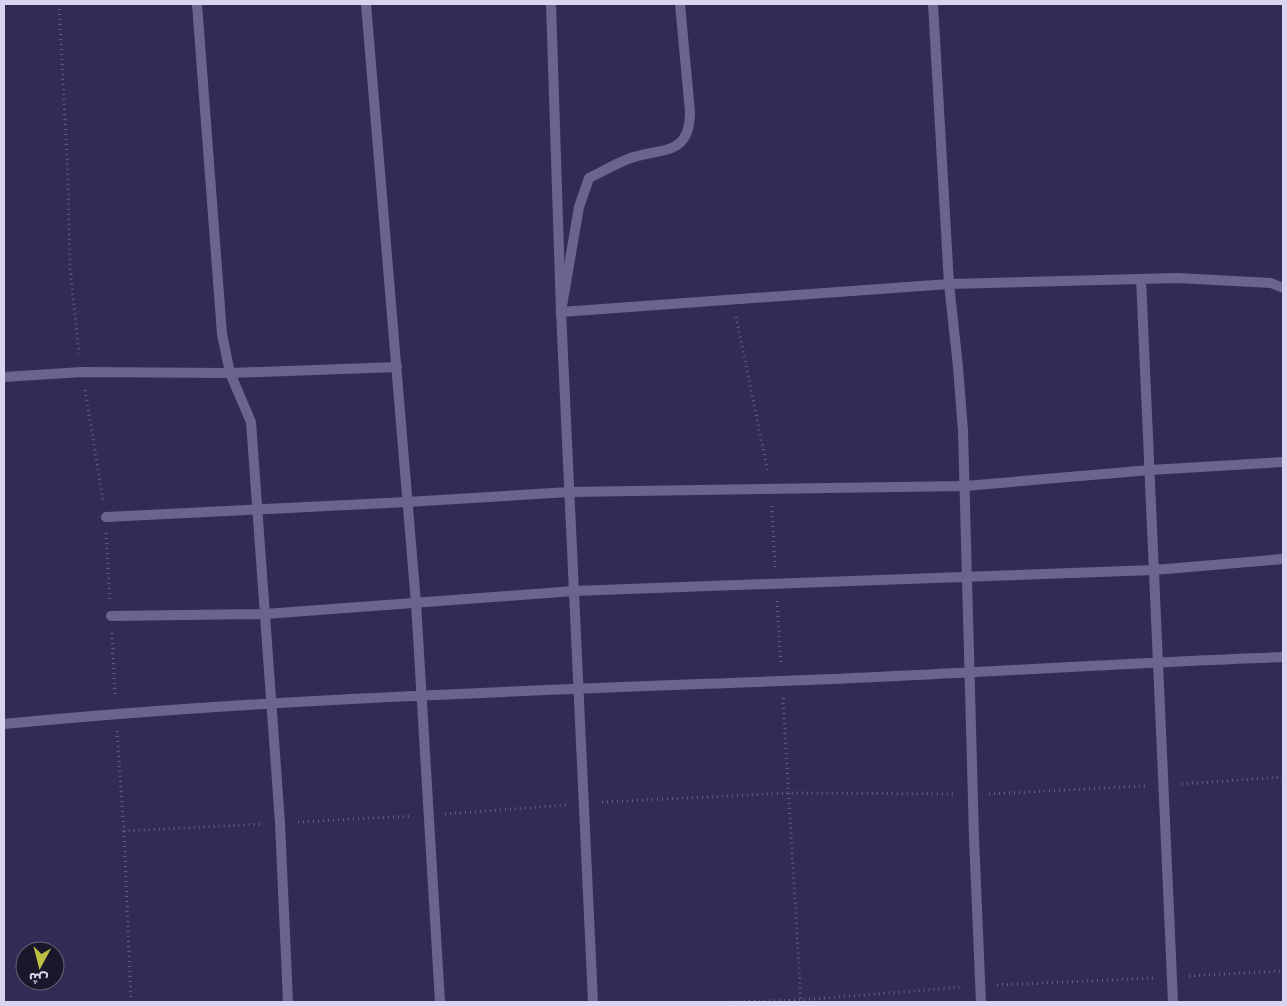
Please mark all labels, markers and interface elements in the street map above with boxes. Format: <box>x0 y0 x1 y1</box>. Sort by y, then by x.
north arrow <box>15 941 65 991</box>
text: ش <box>28 968 49 990</box>

